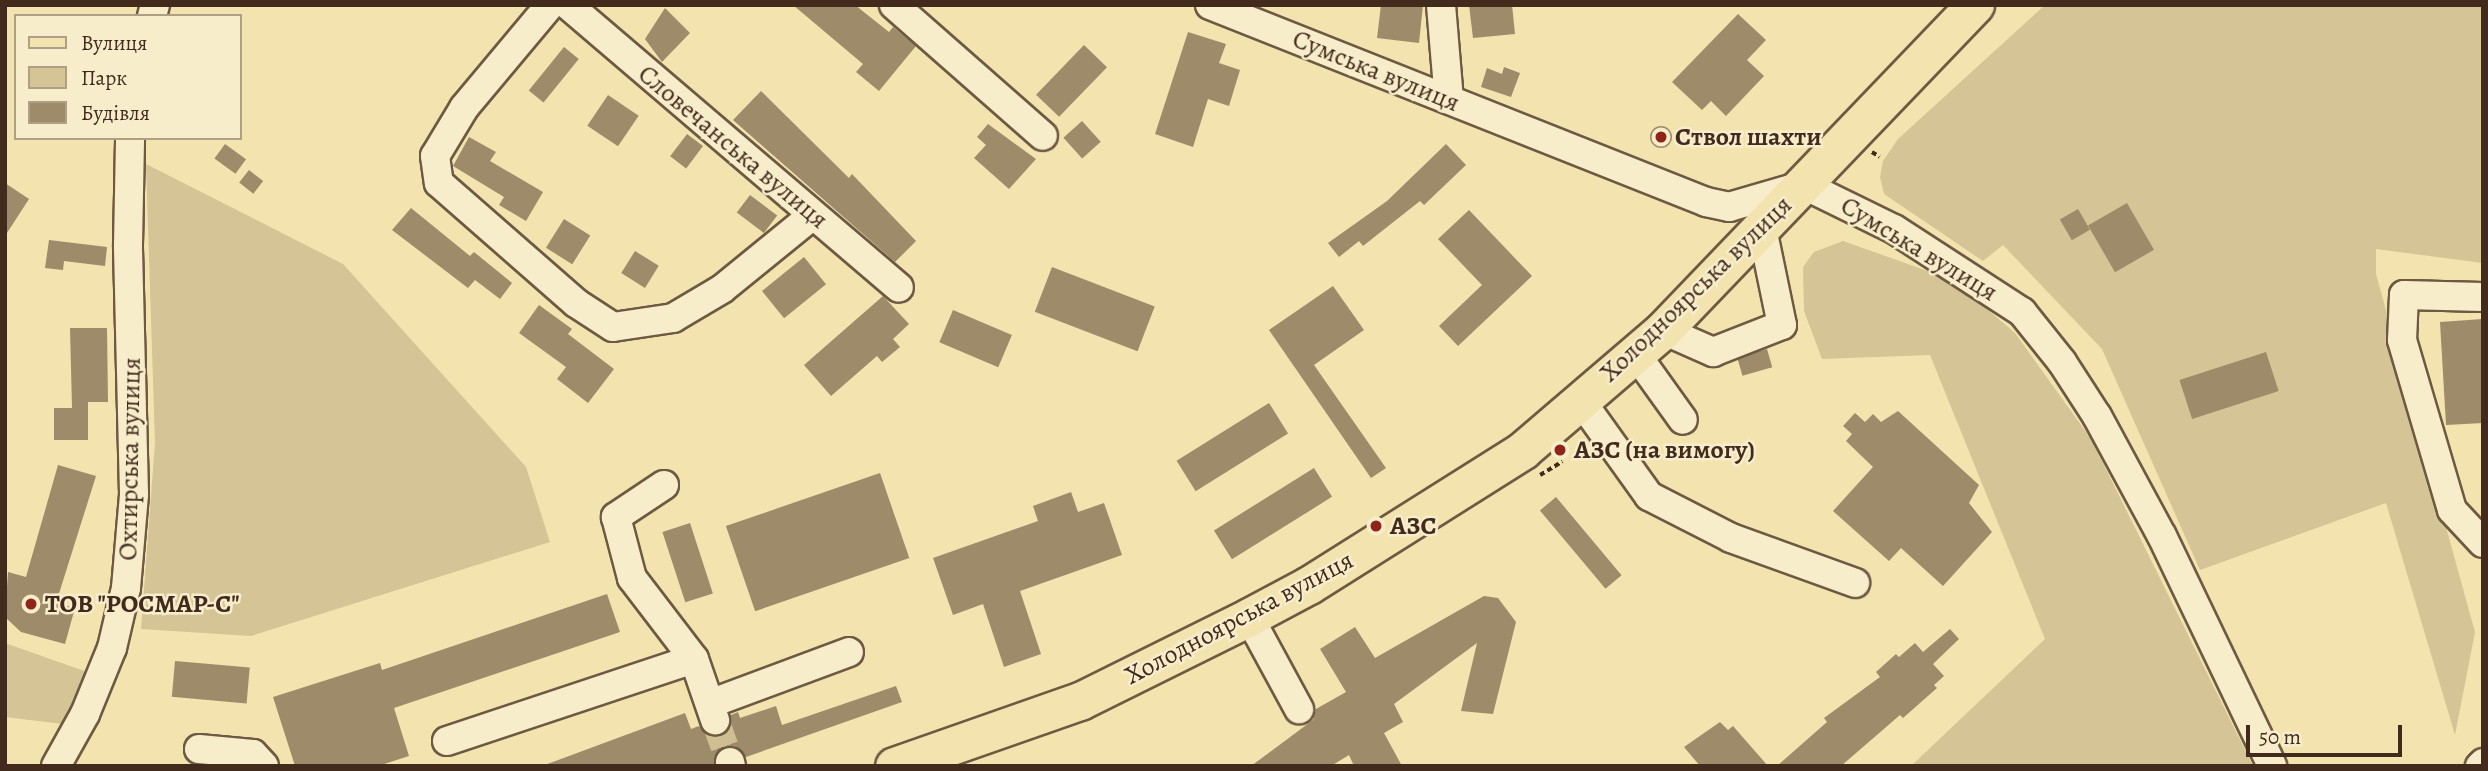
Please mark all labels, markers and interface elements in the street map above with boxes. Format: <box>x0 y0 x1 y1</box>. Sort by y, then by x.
legend <box>14 14 242 140</box>
street label: Сумська вулиця <box>1288 23 1464 119</box>
text: Вулиця <box>81 29 147 57</box>
street label: Словечанська вулиця <box>632 59 834 235</box>
text: Парк <box>81 64 127 92</box>
text: Будівля <box>81 99 150 127</box>
place label: Ствол шахти <box>1675 121 1822 153</box>
marker: Ствол шахти <box>1653 129 1669 145</box>
street label: Холодноярська вулиця <box>1594 189 1798 389</box>
street label: Сумська вулиця <box>1835 190 2003 308</box>
street label: Охтирська вулиця <box>113 357 147 561</box>
place label: АЗС (на вимогу) <box>1574 434 1755 466</box>
marker: АЗС (на вимогу) <box>1552 442 1568 458</box>
place label: АЗС <box>1390 510 1437 542</box>
marker: АЗС <box>1368 518 1384 534</box>
street label: Холодноярська вулиця <box>1119 545 1359 691</box>
place label: ТОВ "РОСМАР-С" <box>45 588 240 620</box>
marker: ТОВ "РОСМАР-С" <box>23 596 39 612</box>
scale bar <box>2250 712 2406 756</box>
text: 50 m <box>2259 723 2301 751</box>

